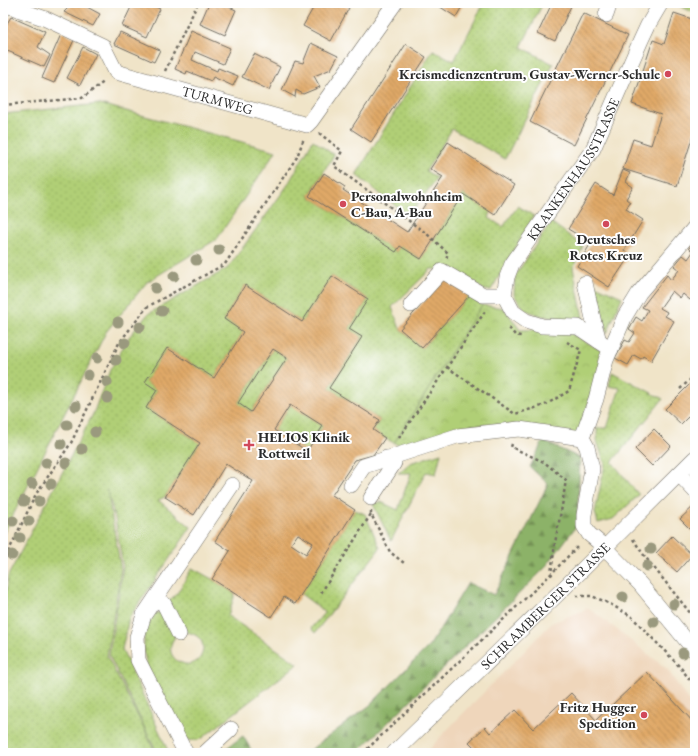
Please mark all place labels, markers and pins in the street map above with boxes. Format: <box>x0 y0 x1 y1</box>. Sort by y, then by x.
place label: Kreismedienzentrum, Gustav-Werner-Schule <box>399 65 660 83</box>
marker: Kreismedienzentrum, Gustav-Werner-Schule <box>663 69 673 79</box>
place label: Personalwohnheim C-Bau, A-Bau <box>351 187 463 221</box>
marker: Personalwohnheim C-Bau, A-Bau <box>338 199 348 209</box>
marker: Deutsches Rotes Kreuz <box>601 219 611 229</box>
place label: Deutsches Rotes Kreuz <box>570 230 643 264</box>
place label: HELIOS Klinik Rottweil <box>258 428 350 462</box>
marker: HELIOS Klinik Rottweil <box>243 439 255 451</box>
place label: Fritz Hugger Spedition <box>560 698 636 732</box>
marker: Fritz Hugger Spedition <box>639 710 649 720</box>

